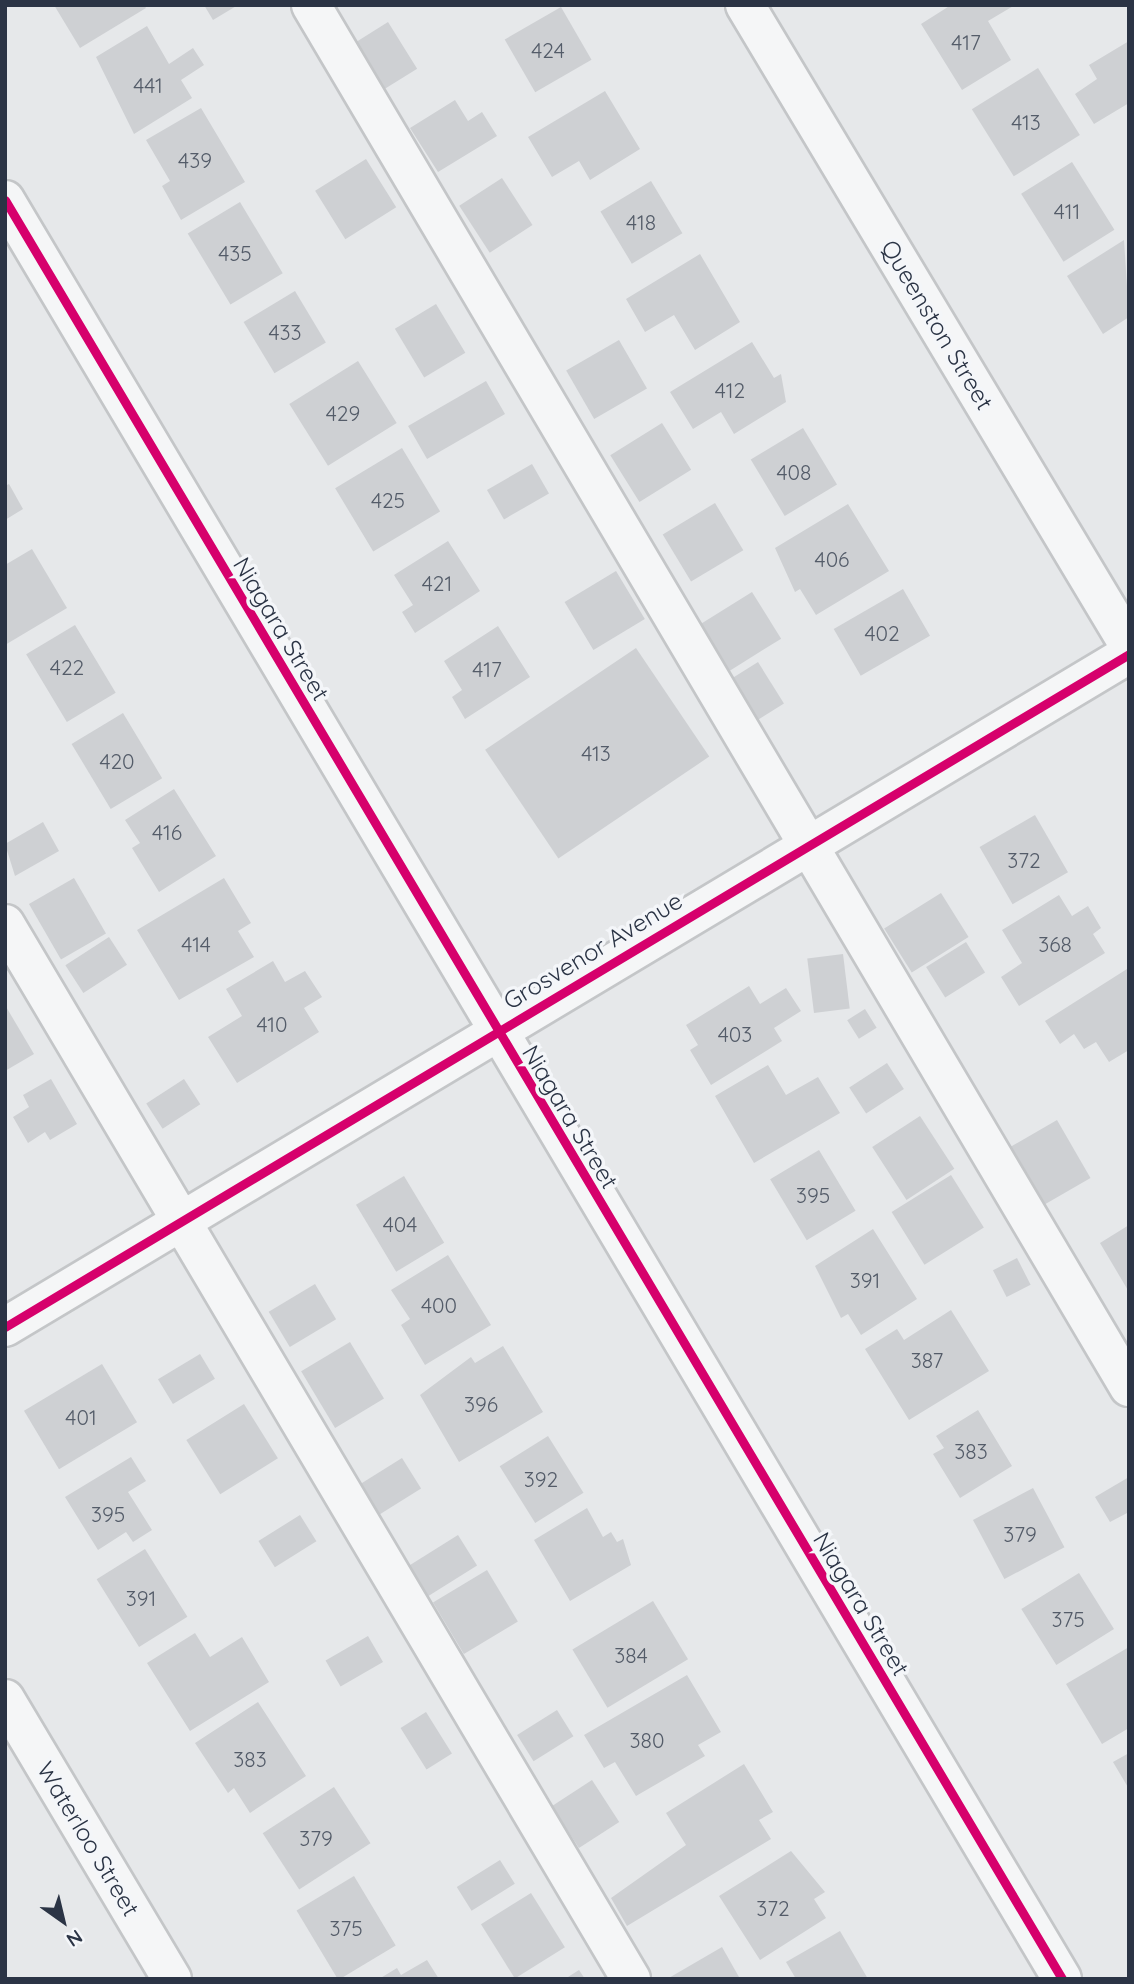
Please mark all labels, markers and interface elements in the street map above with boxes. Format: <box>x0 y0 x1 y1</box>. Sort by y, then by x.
house number: 417 <box>951 29 981 55</box>
house number: 424 <box>531 37 565 63</box>
house number: 441 <box>133 72 163 98</box>
house number: 413 <box>1011 109 1041 135</box>
house number: 439 <box>178 147 212 173</box>
house number: 411 <box>1054 198 1080 224</box>
house number: 418 <box>626 209 656 235</box>
street label: Queenston Street <box>875 235 999 415</box>
house number: 435 <box>218 240 252 266</box>
house number: 433 <box>268 319 302 345</box>
house number: 412 <box>715 377 745 403</box>
house number: 429 <box>326 400 360 426</box>
house number: 408 <box>777 459 811 485</box>
house number: 425 <box>371 487 405 513</box>
house number: 406 <box>815 546 849 572</box>
street label: Niagara Street <box>227 552 335 706</box>
house number: 421 <box>422 570 452 596</box>
house number: 402 <box>864 620 900 646</box>
house number: 422 <box>50 654 84 680</box>
house number: 417 <box>472 656 502 682</box>
house number: 413 <box>581 740 611 766</box>
house number: 420 <box>99 748 135 774</box>
house number: 416 <box>152 819 182 845</box>
house number: 372 <box>1007 847 1041 873</box>
street label: Grosvenor Avenue <box>498 886 688 1016</box>
house number: 414 <box>181 931 211 957</box>
house number: 368 <box>1038 931 1072 957</box>
house number: 410 <box>256 1011 288 1037</box>
house number: 403 <box>718 1021 752 1047</box>
street label: Niagara Street <box>516 1040 624 1194</box>
house number: 395 <box>796 1182 830 1208</box>
house number: 404 <box>383 1211 417 1237</box>
house number: 391 <box>850 1267 880 1293</box>
house number: 400 <box>421 1292 457 1318</box>
house number: 387 <box>911 1347 943 1373</box>
house number: 396 <box>464 1391 498 1417</box>
house number: 401 <box>65 1404 97 1430</box>
house number: 383 <box>954 1438 988 1464</box>
house number: 392 <box>524 1466 558 1492</box>
house number: 395 <box>91 1501 125 1527</box>
house number: 379 <box>1003 1521 1037 1547</box>
street label: Niagara Street <box>807 1527 915 1681</box>
house number: 391 <box>126 1585 156 1611</box>
house number: 375 <box>1051 1606 1085 1632</box>
house number: 384 <box>614 1642 648 1668</box>
house number: 380 <box>630 1727 664 1753</box>
house number: 383 <box>233 1746 267 1772</box>
street label: Waterloo Street <box>31 1757 145 1921</box>
house number: 379 <box>299 1825 333 1851</box>
north arrow <box>28 1886 98 1956</box>
house number: 372 <box>756 1895 790 1921</box>
house number: 375 <box>329 1915 363 1941</box>
text: N <box>62 1925 87 1952</box>

